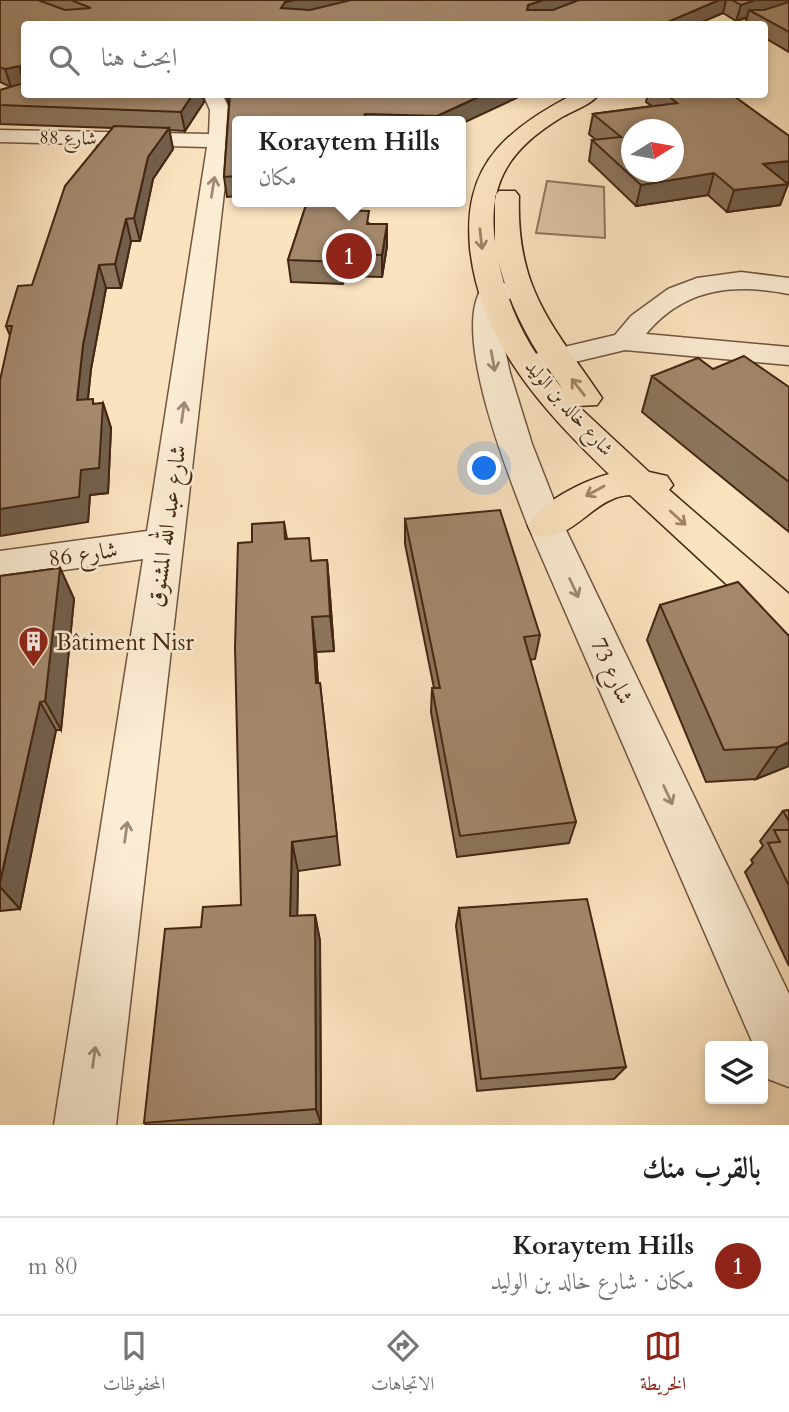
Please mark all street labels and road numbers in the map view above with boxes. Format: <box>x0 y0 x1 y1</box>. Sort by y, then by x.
street label: شارع 88 <box>39 124 97 154</box>
street label: شارع خالد بن الوليد <box>517 354 619 463</box>
street label: شارع عبد الله المشنوق <box>137 443 198 610</box>
street label: شارع 86 <box>46 534 120 578</box>
street label: شارع 73 <box>580 633 641 711</box>

